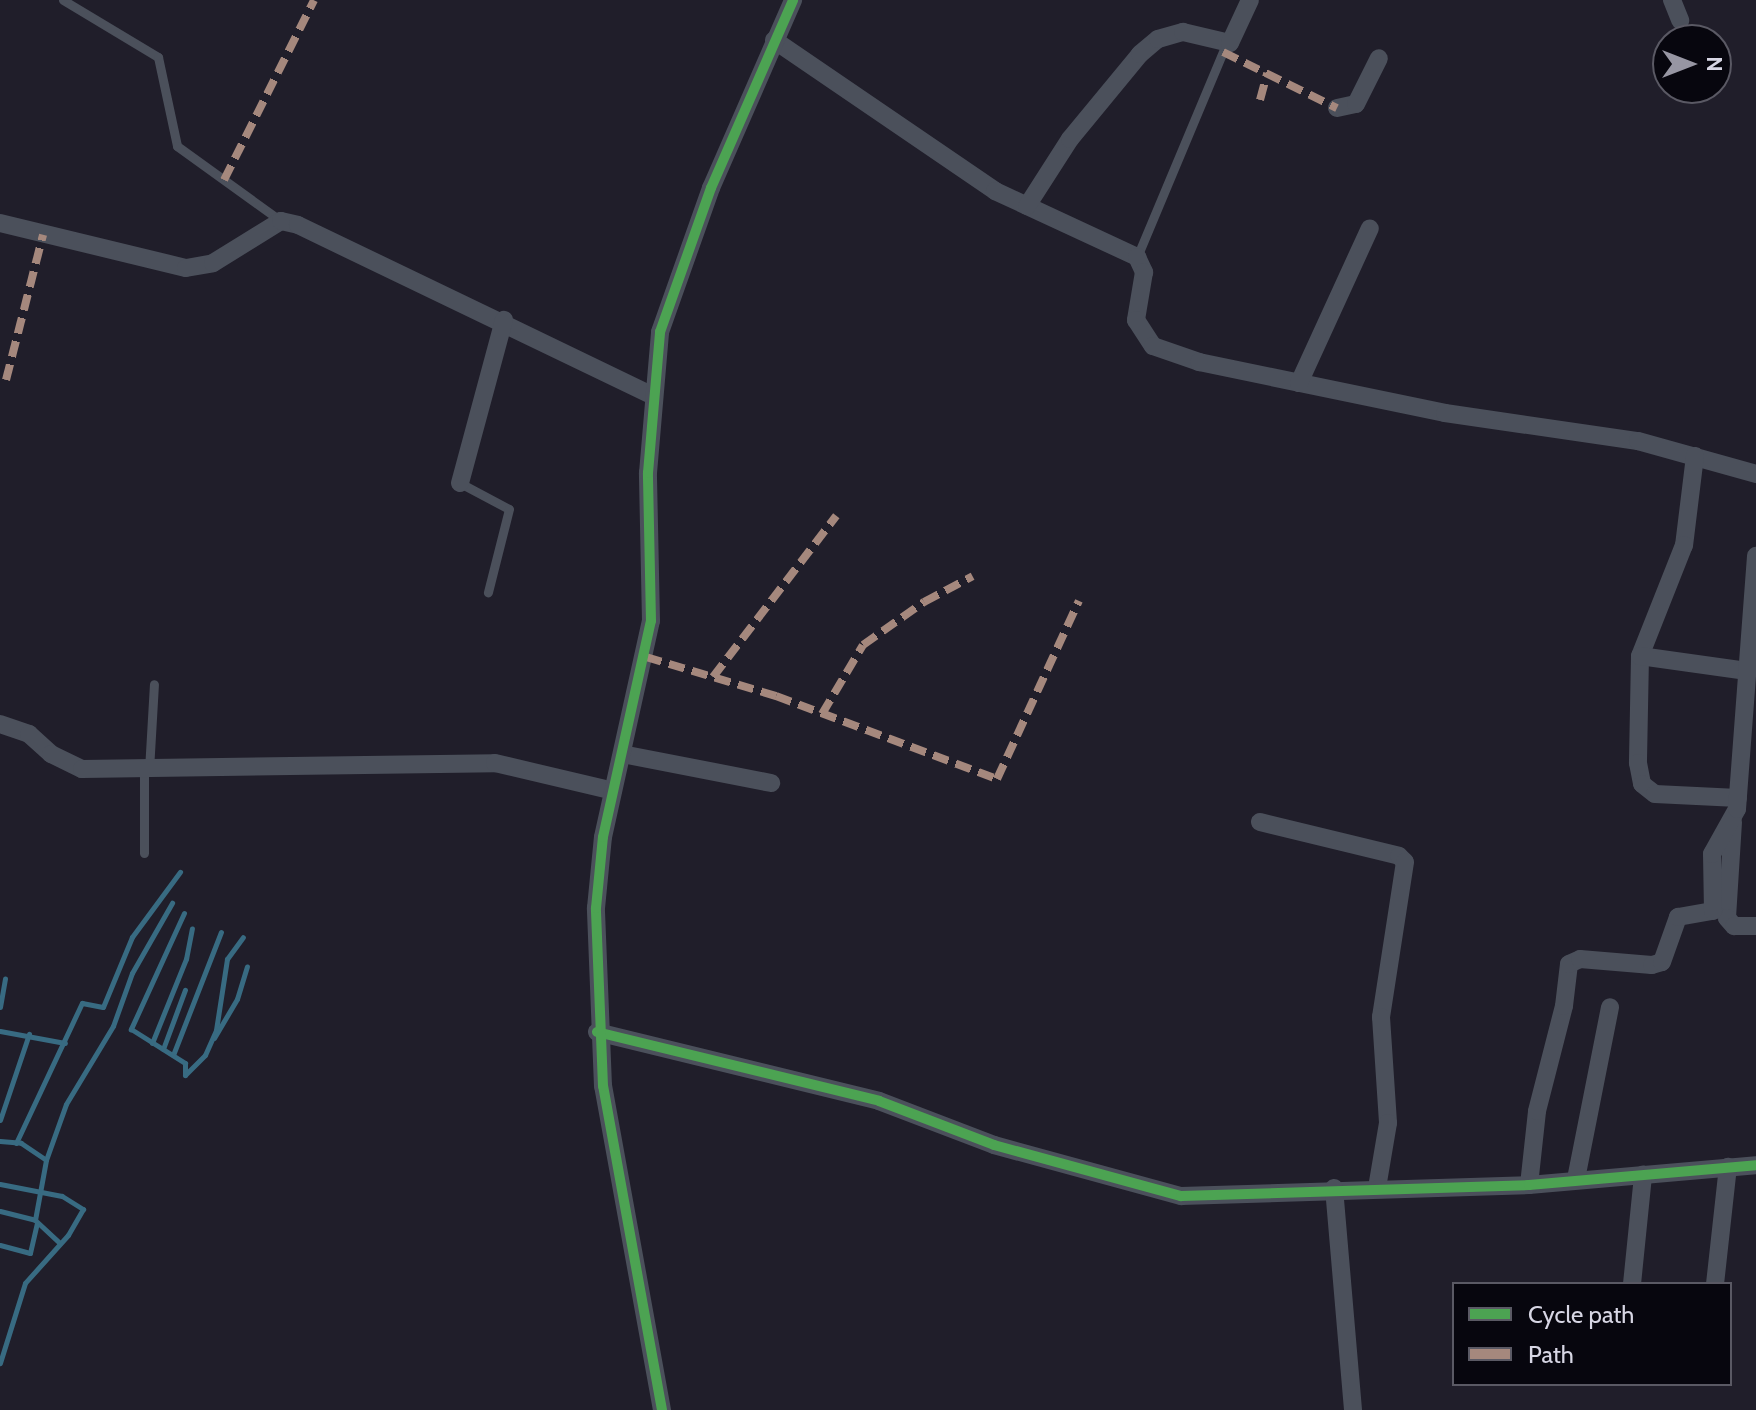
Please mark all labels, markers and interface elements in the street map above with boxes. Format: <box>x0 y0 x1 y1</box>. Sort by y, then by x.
north arrow <box>1652 24 1732 104</box>
text: N <box>1701 56 1728 72</box>
legend <box>1452 1282 1732 1386</box>
text: Cycle path <box>1528 1300 1634 1329</box>
text: Path <box>1528 1340 1574 1369</box>

